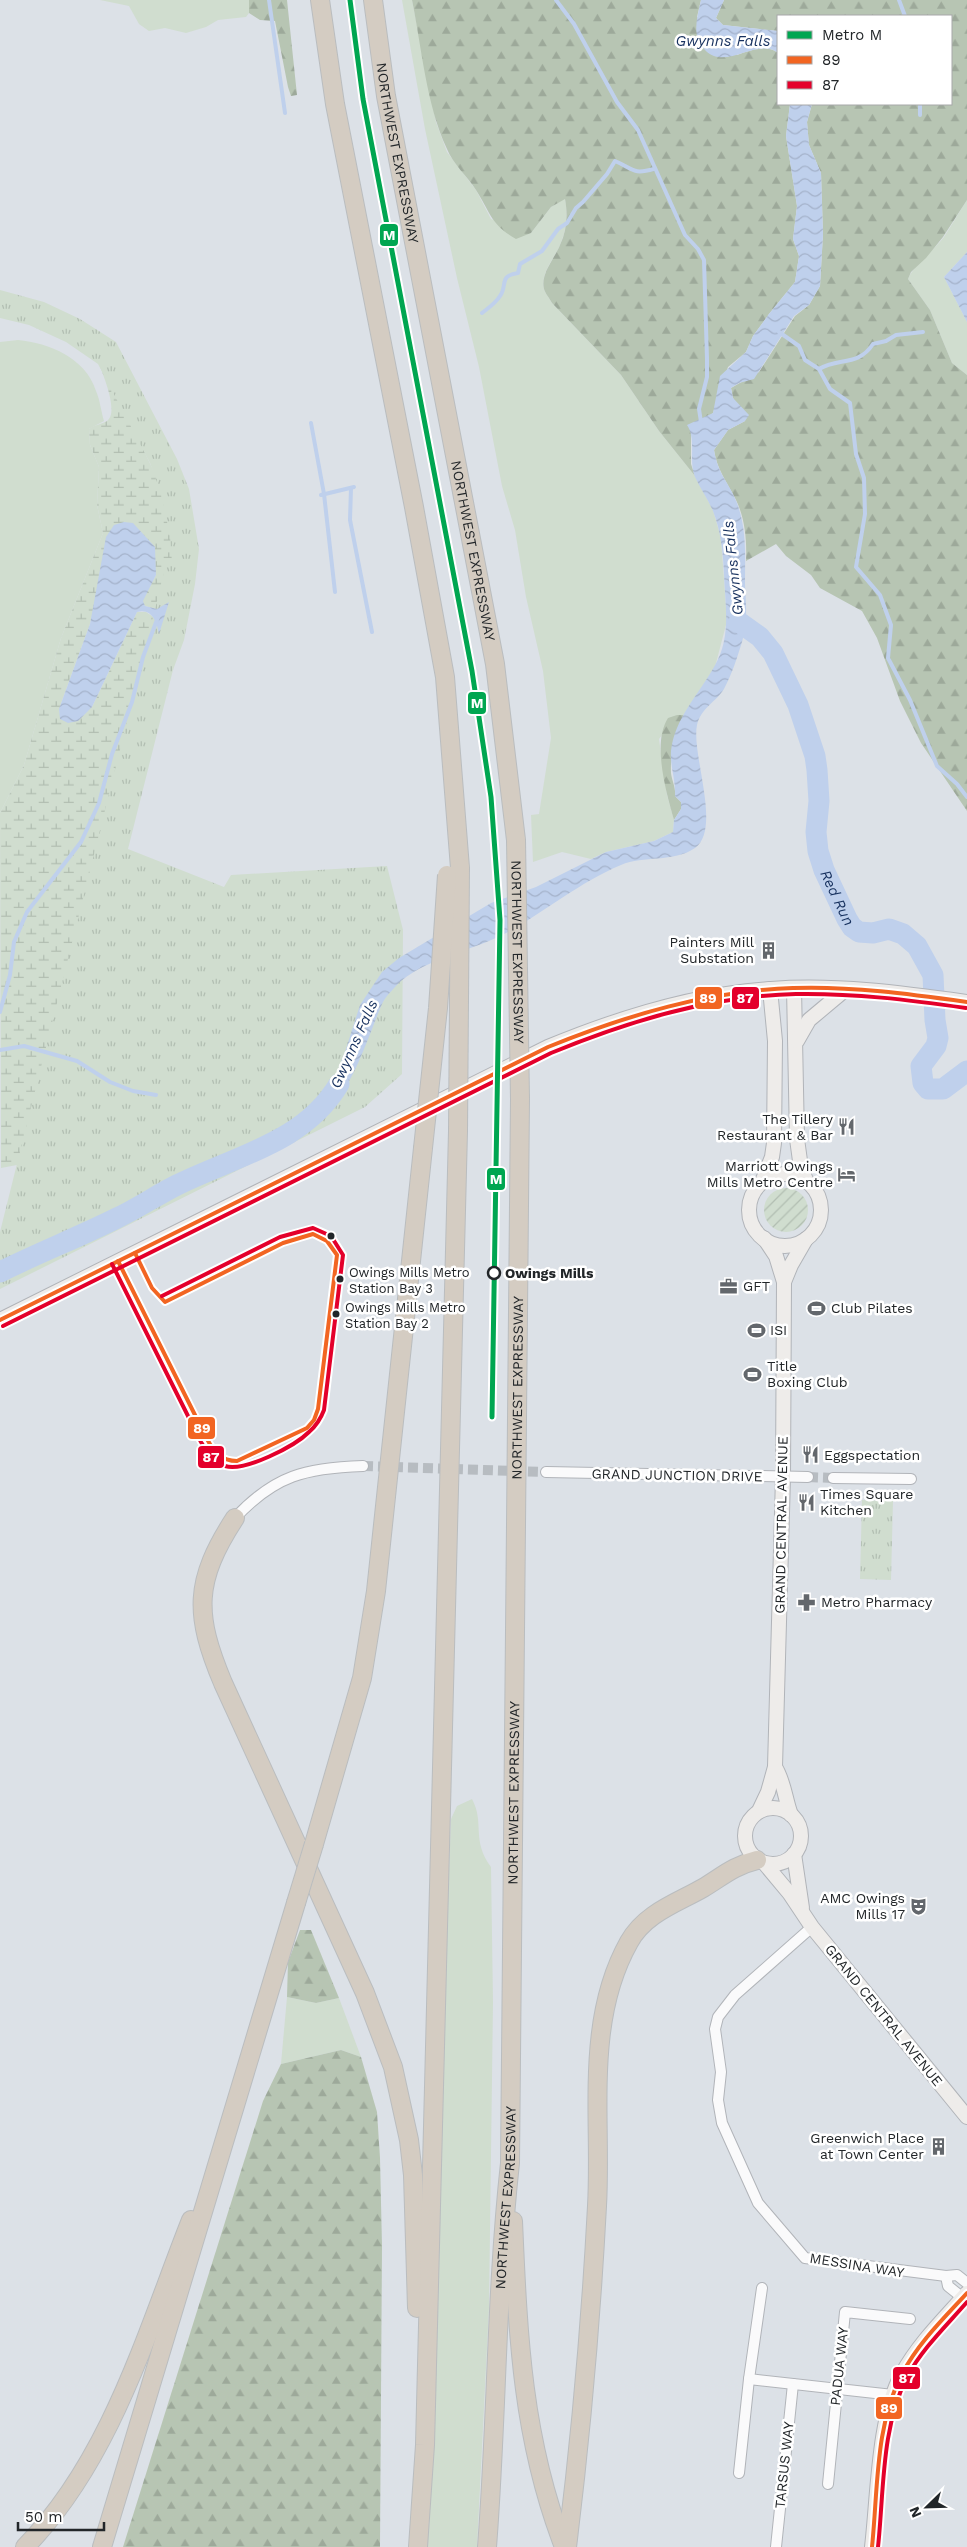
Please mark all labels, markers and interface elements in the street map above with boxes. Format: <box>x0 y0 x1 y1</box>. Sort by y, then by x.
legend <box>777 15 952 105</box>
text: Metro M <box>822 26 882 44</box>
water label: Gwynns Falls <box>676 32 771 50</box>
text: 89 <box>822 51 841 69</box>
street label: NORTHWEST EXPRESSWAY <box>374 62 422 245</box>
text: 87 <box>822 76 839 94</box>
line badge: M <box>379 223 399 247</box>
text: M <box>383 227 395 243</box>
street label: NORTHWEST EXPRESSWAY <box>448 459 498 643</box>
water label: Gwynns Falls <box>719 520 747 616</box>
line badge: M <box>467 691 487 715</box>
text: M <box>471 695 483 711</box>
street label: NORTHWEST EXPRESSWAY <box>508 860 527 1044</box>
water label: Red Run <box>816 867 858 929</box>
place label: Painters Mill Substation <box>669 934 755 966</box>
building icon: Painters Mill Substation <box>758 940 778 960</box>
line badge: 89 <box>694 986 723 1010</box>
line badge: 87 <box>731 986 760 1010</box>
text: 89 <box>699 990 717 1006</box>
text: 87 <box>737 990 754 1006</box>
water label: Gwynns Falls <box>326 997 382 1091</box>
place label: The Tillery Restaurant & Bar <box>717 1111 834 1143</box>
restaurant icon: The Tillery Restaurant & Bar <box>837 1117 857 1137</box>
place label: Marriott Owings Mills Metro Centre <box>707 1158 833 1190</box>
hotel icon: Marriott Owings Mills Metro Centre <box>837 1164 857 1184</box>
line badge: M <box>486 1167 506 1191</box>
text: M <box>490 1171 502 1187</box>
unlabelled marker <box>326 1231 336 1241</box>
place label: Owings Mills Metro Station Bay 3 <box>349 1265 470 1296</box>
place label: Owings Mills <box>505 1265 594 1281</box>
marker: Owings Mills <box>487 1266 501 1280</box>
marker: Owings Mills Metro Station Bay 3 <box>335 1274 345 1284</box>
office icon: GFT <box>719 1276 739 1296</box>
place label: GFT <box>743 1278 771 1294</box>
street label: NORTHWEST EXPRESSWAY <box>508 1296 526 1480</box>
sports icon: Club Pilates <box>807 1298 827 1318</box>
place label: Owings Mills Metro Station Bay 2 <box>345 1300 466 1331</box>
place label: Club Pilates <box>831 1300 913 1316</box>
marker: Owings Mills Metro Station Bay 2 <box>331 1309 341 1319</box>
sports icon: ISI <box>746 1320 766 1340</box>
place label: ISI <box>770 1322 787 1338</box>
place label: Title Boxing Club <box>767 1358 848 1390</box>
sports icon: Title Boxing Club <box>743 1364 763 1384</box>
line badge: 89 <box>187 1416 216 1440</box>
text: 89 <box>193 1420 211 1436</box>
street label: GRAND CENTRAL AVENUE <box>771 1436 791 1614</box>
line badge: 87 <box>197 1445 225 1469</box>
restaurant icon: Eggspectation <box>800 1445 820 1465</box>
place label: Eggspectation <box>824 1447 920 1463</box>
text: 87 <box>203 1449 220 1465</box>
street label: GRAND JUNCTION DRIVE <box>591 1466 763 1484</box>
place label: Times Square Kitchen <box>820 1486 913 1518</box>
restaurant icon: Times Square Kitchen <box>796 1492 816 1512</box>
pharmacy icon: Metro Pharmacy <box>797 1592 817 1612</box>
place label: Metro Pharmacy <box>821 1594 933 1610</box>
street label: NORTHWEST EXPRESSWAY <box>505 1701 522 1885</box>
place label: AMC Owings Mills 17 <box>820 1890 905 1922</box>
theatre icon: AMC Owings Mills 17 <box>909 1896 929 1916</box>
street label: GRAND CENTRAL AVENUE <box>822 1941 946 2089</box>
street label: NORTHWEST EXPRESSWAY <box>492 2106 519 2290</box>
place label: Greenwich Place at Town Center <box>810 2130 924 2162</box>
building icon: Greenwich Place at Town Center <box>928 2136 948 2156</box>
street label: MESSINA WAY <box>809 2250 905 2280</box>
street label: PADUA WAY <box>827 2326 851 2406</box>
line badge: 87 <box>892 2366 921 2390</box>
text: 87 <box>899 2370 916 2386</box>
line badge: 89 <box>875 2396 903 2420</box>
text: 89 <box>880 2400 898 2416</box>
street label: TARSUS WAY <box>771 2421 797 2509</box>
north arrow <box>902 2482 952 2532</box>
scale bar <box>18 2500 104 2532</box>
text: N <box>906 2504 924 2520</box>
text: 50 m <box>25 2508 62 2526</box>

